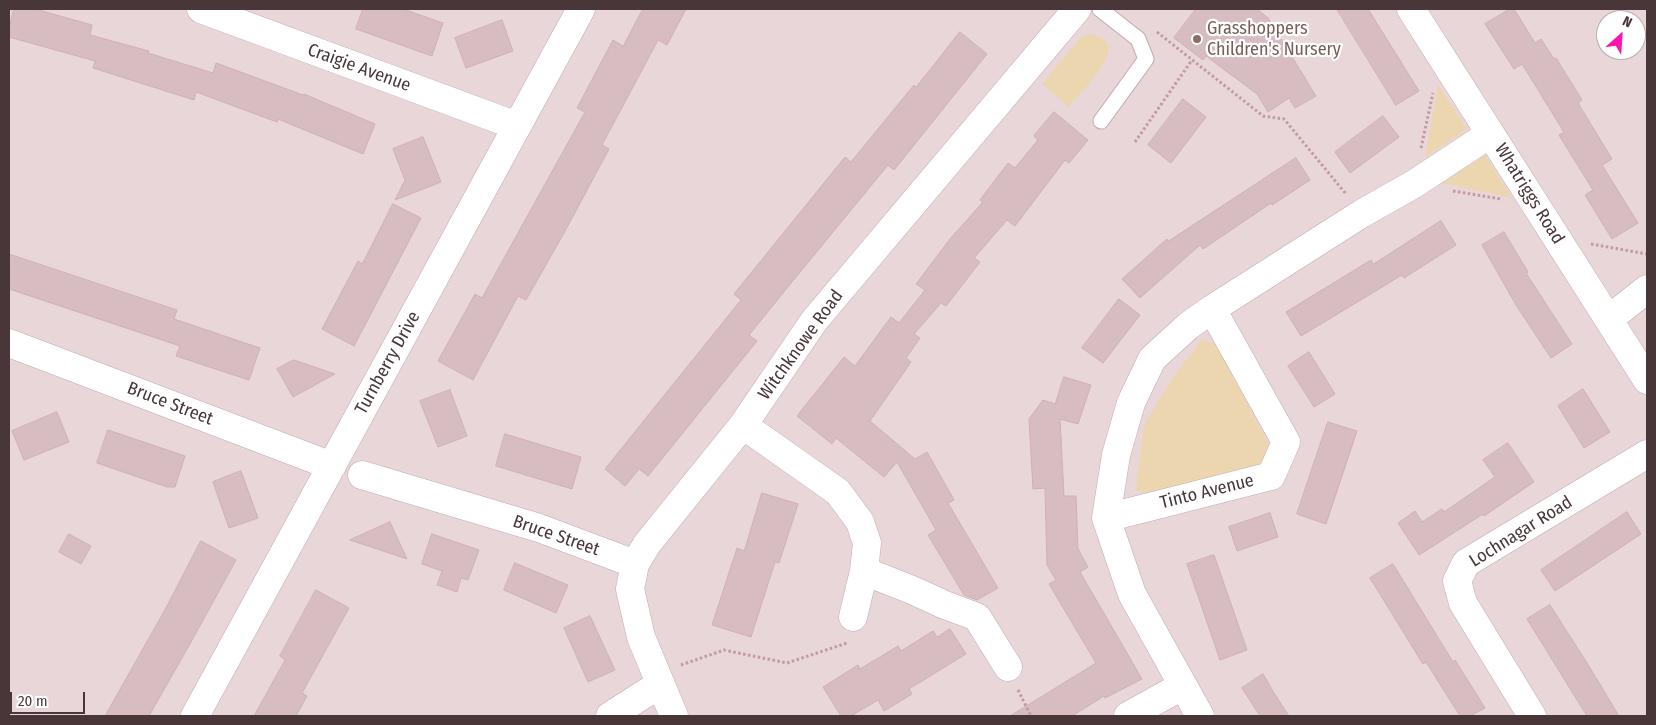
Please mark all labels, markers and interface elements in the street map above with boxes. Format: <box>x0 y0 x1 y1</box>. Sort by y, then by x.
north arrow <box>1596 10 1646 60</box>
text: N <box>1620 12 1635 31</box>
place label: Grasshoppers Children's Nursery <box>1207 18 1341 60</box>
marker: Grasshoppers Children's Nursery <box>1191 33 1203 45</box>
street label: Craigie Avenue <box>304 39 414 97</box>
street label: Whatriggs Road <box>1489 140 1569 248</box>
street label: Witchknowe Road <box>754 286 848 404</box>
street label: Turnberry Drive <box>351 308 425 418</box>
street label: Bruce Street <box>124 378 216 430</box>
street label: Tinto Avenue <box>1158 470 1256 514</box>
street label: Lochnagar Road <box>1466 492 1576 572</box>
street label: Bruce Street <box>510 511 602 561</box>
scale bar <box>12 682 88 714</box>
text: 20 m <box>18 692 48 710</box>

